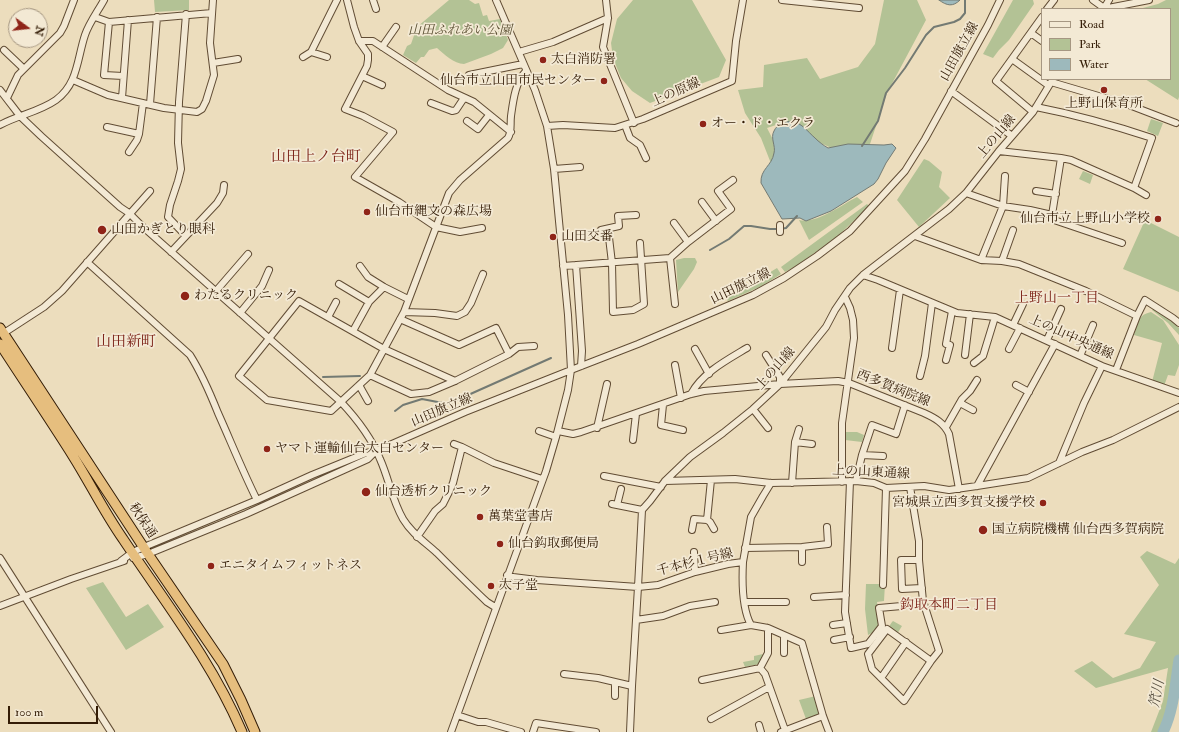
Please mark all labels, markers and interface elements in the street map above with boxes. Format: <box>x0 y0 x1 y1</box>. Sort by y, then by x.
north arrow <box>8 8 48 48</box>
legend <box>1041 8 1171 80</box>
text: Road <box>1079 17 1104 32</box>
street label: 山田旗立線 <box>937 20 983 84</box>
park label: 山田ふれあい公園 <box>408 23 512 39</box>
text: N <box>32 25 47 37</box>
text: Park <box>1079 37 1101 52</box>
place label: 太白消防署 <box>551 52 616 68</box>
marker: 太白消防署 <box>538 55 548 65</box>
text: Water <box>1079 57 1108 72</box>
place label: 仙台市立山田市民センター <box>440 73 596 89</box>
street label: 上の原線 <box>649 75 703 111</box>
marker: 仙台市立山田市民センター <box>599 76 609 86</box>
marker: 上野山保育所 <box>1099 85 1109 95</box>
place label: 上野山保育所 <box>1065 96 1143 112</box>
street label: 上の山線 <box>974 112 1020 162</box>
place label: オー・ド・エクラ <box>711 116 815 132</box>
marker: オー・ド・エクラ <box>698 119 708 129</box>
district label: 山田上ノ台町 <box>271 149 361 167</box>
place label: 仙台市縄文の森広場 <box>375 204 492 220</box>
marker: 仙台市縄文の森広場 <box>362 207 372 217</box>
place label: 仙台市立上野山小学校 <box>1020 211 1150 227</box>
marker: 仙台市立上野山小学校 <box>1153 214 1163 224</box>
place label: 山田かぎとり眼科 <box>111 222 215 238</box>
marker: 山田かぎとり眼科 <box>96 224 108 236</box>
place label: 山田交番 <box>561 229 613 245</box>
marker: 山田交番 <box>548 232 558 242</box>
street label: 山田旗立線 <box>708 266 774 308</box>
place label: わたるクリニック <box>194 288 298 304</box>
marker: わたるクリニック <box>179 290 191 302</box>
district label: 上野山一丁目 <box>1015 291 1099 307</box>
street label: 上の山中央通線 <box>1026 312 1116 364</box>
district label: 山田新町 <box>96 334 156 352</box>
street label: 上の山線 <box>753 344 799 394</box>
street label: 西多賀病院線 <box>854 367 932 411</box>
street label: 山田旗立線 <box>409 391 475 431</box>
place label: ヤマト運輸仙台太白センター <box>275 441 444 457</box>
marker: ヤマト運輸仙台太白センター <box>262 444 272 454</box>
street label: 上の山東通線 <box>832 463 910 483</box>
place label: 仙台透析クリニック <box>375 484 492 500</box>
marker: 仙台透析クリニック <box>360 486 372 498</box>
place label: 宮城県立西多賀支援学校 <box>892 495 1035 511</box>
marker: 宮城県立西多賀支援学校 <box>1038 498 1048 508</box>
street label: 秋保通 <box>125 500 159 542</box>
place label: 萬葉堂書店 <box>488 509 553 525</box>
marker: 萬葉堂書店 <box>475 512 485 522</box>
place label: 国立病院機構 仙台西多賀病院 <box>992 522 1164 538</box>
marker: 国立病院機構 仙台西多賀病院 <box>977 524 989 536</box>
place label: 仙台鈎取郵便局 <box>508 536 599 552</box>
marker: 仙台鈎取郵便局 <box>495 539 505 549</box>
street label: 千本杉１号線 <box>655 546 735 580</box>
place label: エニタイムフィットネス <box>219 558 362 574</box>
marker: エニタイムフィットネス <box>206 561 216 571</box>
place label: 太子堂 <box>499 578 538 594</box>
marker: 太子堂 <box>486 581 496 591</box>
district label: 鈎取本町二丁目 <box>900 598 998 614</box>
water label: 笊川 <box>1147 679 1169 709</box>
scale bar <box>10 698 100 724</box>
text: 100 m <box>15 705 43 720</box>

